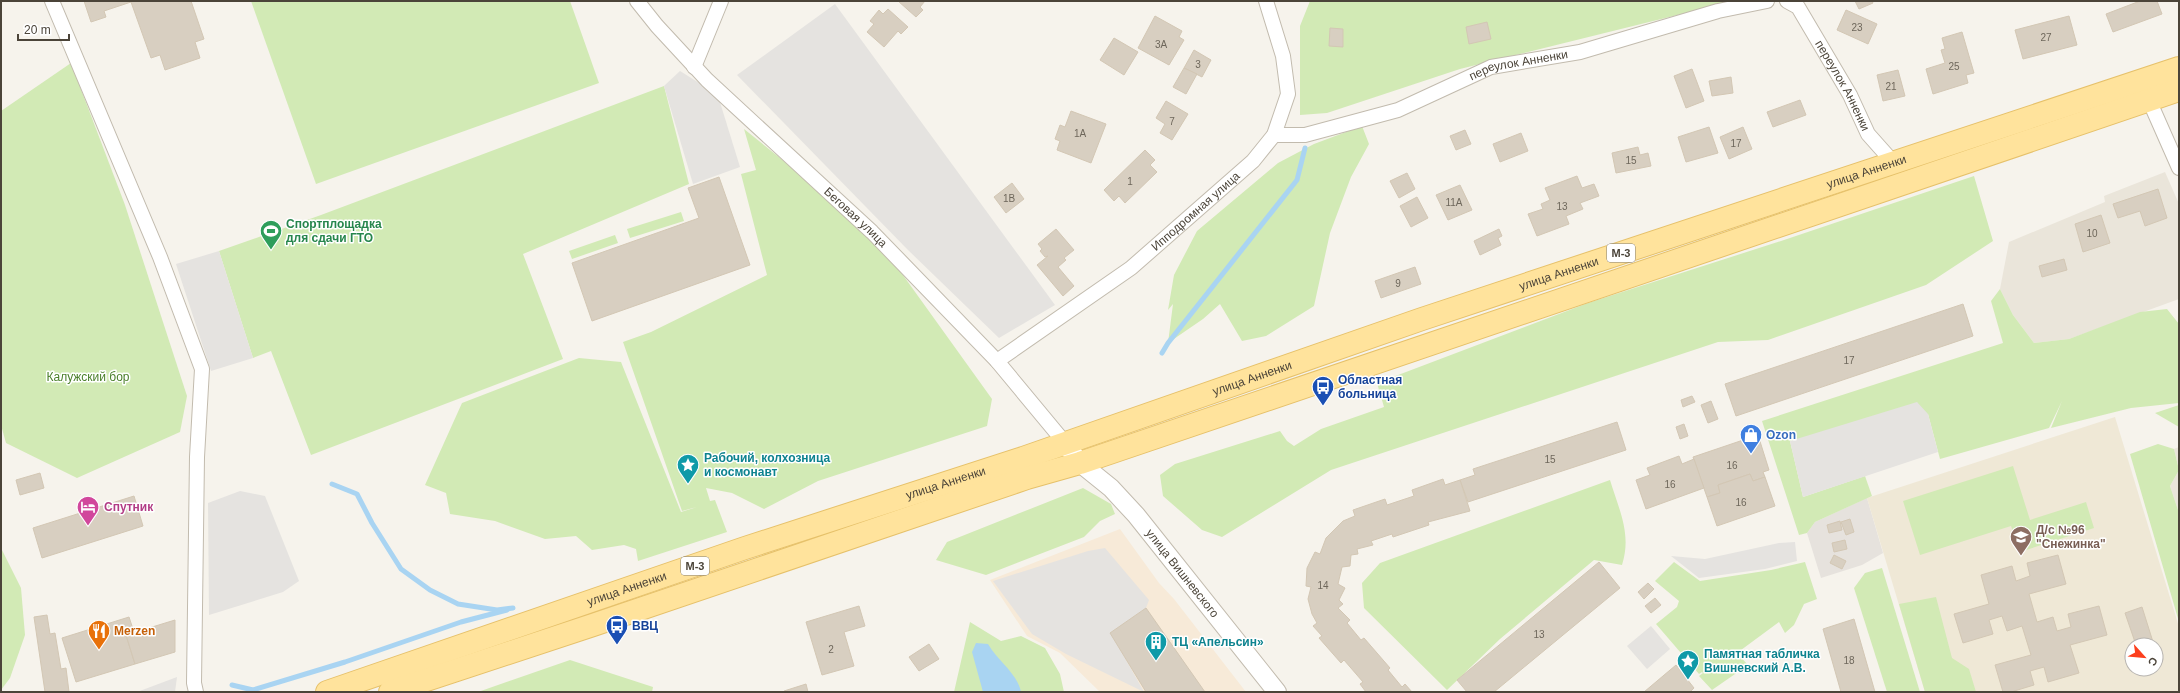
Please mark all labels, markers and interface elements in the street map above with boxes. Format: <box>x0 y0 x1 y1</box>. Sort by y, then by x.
scale bar <box>18 16 69 42</box>
house number: 23 <box>1851 22 1863 33</box>
text: 20 m <box>24 23 51 37</box>
house number: 27 <box>2040 32 2052 43</box>
street label: переулок Анненки <box>1812 38 1873 133</box>
house number: 3А <box>1155 39 1167 50</box>
street label: переулок Анненки <box>1467 47 1569 83</box>
house number: 3 <box>1195 59 1201 70</box>
house number: 25 <box>1948 61 1960 72</box>
house number: 21 <box>1885 81 1897 92</box>
house number: 7 <box>1169 116 1175 127</box>
house number: 1А <box>1074 128 1086 139</box>
house number: 17 <box>1730 138 1742 149</box>
street label: улица Анненки <box>1825 152 1908 191</box>
house number: 15 <box>1625 155 1637 166</box>
street label: Ипподромная улица <box>1149 169 1243 254</box>
house number: 1 <box>1127 176 1133 187</box>
street label: Беговая улица <box>821 184 890 250</box>
house number: 1В <box>1003 193 1015 204</box>
house number: 11А <box>1445 197 1463 208</box>
house number: 13 <box>1556 201 1568 212</box>
place label: Спортплощадка для сдачи ГТО <box>286 217 382 245</box>
sports icon: Спортплощадка для сдачи ГТО <box>258 218 284 251</box>
house number: 10 <box>2086 228 2098 239</box>
road number: М-3 <box>1607 244 1635 262</box>
street label: улица Анненки <box>1517 254 1600 293</box>
house number: 9 <box>1395 278 1401 289</box>
house number: 17 <box>1843 355 1855 366</box>
street label: улица Анненки <box>1211 358 1294 398</box>
park label: Калужский бор <box>46 370 130 384</box>
place label: Областная больница <box>1338 373 1402 401</box>
bus stop icon: Областная больница <box>1310 374 1336 407</box>
shop icon: Ozon <box>1738 422 1764 455</box>
place label: Ozon <box>1766 428 1796 442</box>
place label: Рабочий, колхозница и космонавт <box>704 451 831 479</box>
place icon: Рабочий, колхозница и космонавт <box>675 452 701 485</box>
house number: 15 <box>1544 454 1556 465</box>
house number: 16 <box>1726 460 1738 471</box>
street label: улица Анненки <box>904 464 987 502</box>
house number: 16 <box>1664 479 1676 490</box>
hotel icon: Спутник <box>75 494 101 527</box>
house number: 16 <box>1735 497 1747 508</box>
place label: Спутник <box>104 500 154 514</box>
place label: Д/с №96 "Снежинка" <box>2036 523 2106 551</box>
school or university icon: Д/с №96 "Снежинка" <box>2008 524 2034 557</box>
street label: улица Вишневского <box>1143 526 1222 620</box>
road number: М-3 <box>681 557 709 575</box>
street label: улица Анненки <box>585 569 668 609</box>
house number: 14 <box>1317 580 1329 591</box>
bus stop icon: ВВЦ <box>604 613 630 646</box>
restaurant icon: Merzen <box>86 618 112 651</box>
place label: ВВЦ <box>632 619 658 633</box>
place label: Merzen <box>114 624 155 638</box>
building icon: ТЦ «Апельсин» <box>1143 629 1169 662</box>
house number: 13 <box>1533 629 1545 640</box>
place label: ТЦ «Апельсин» <box>1172 635 1264 649</box>
north arrow <box>2124 637 2164 677</box>
house number: 2 <box>828 644 834 655</box>
place label: Памятная табличка Вишневский А.В. <box>1704 647 1820 675</box>
place icon: Памятная табличка Вишневский А.В. <box>1675 648 1701 681</box>
house number: 18 <box>1843 655 1855 666</box>
text: С <box>2146 655 2160 668</box>

